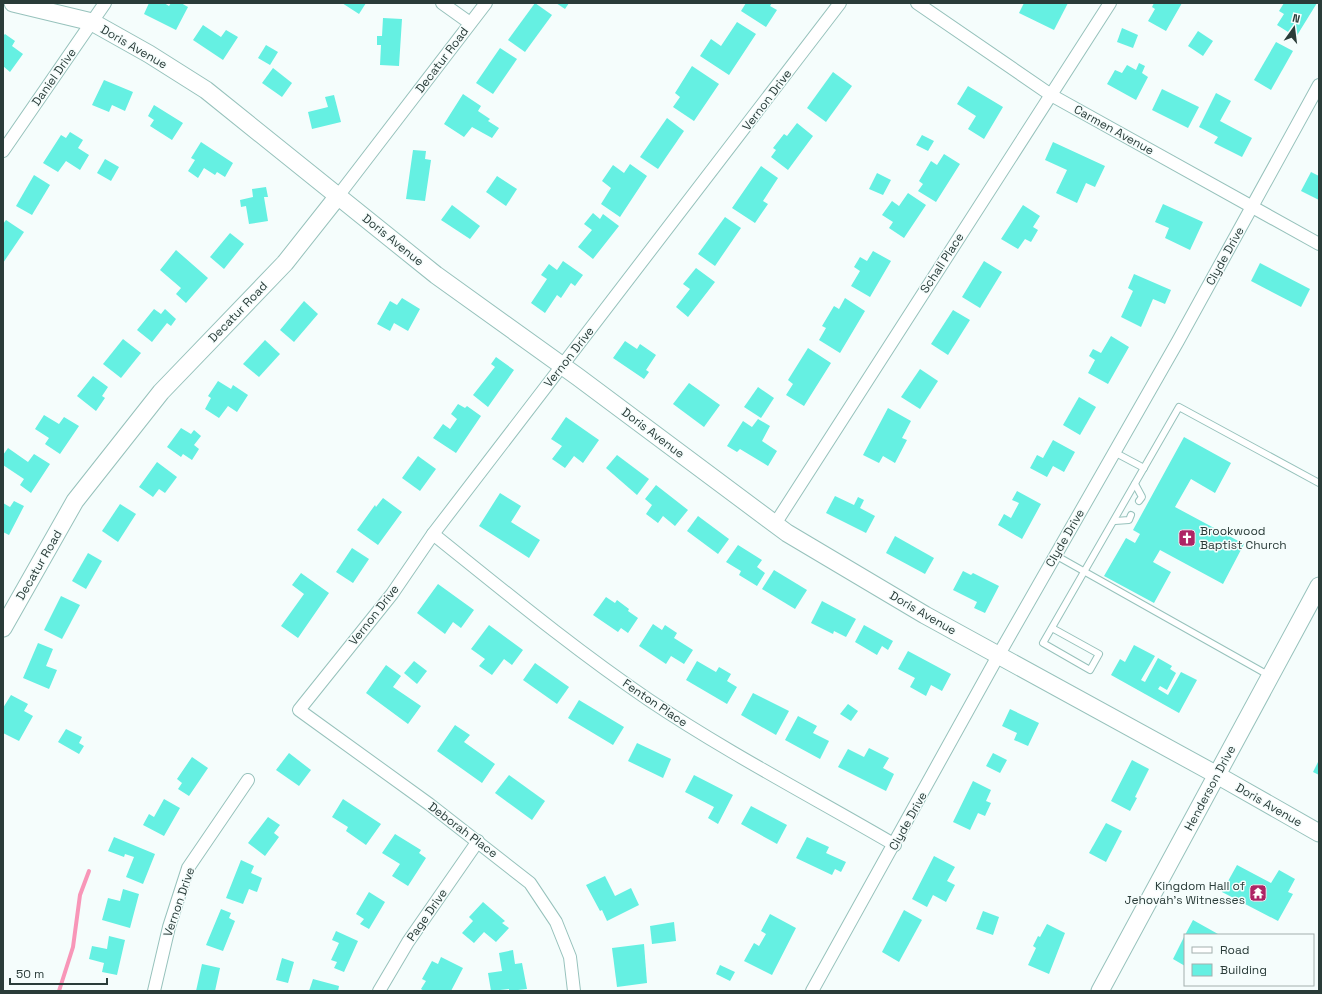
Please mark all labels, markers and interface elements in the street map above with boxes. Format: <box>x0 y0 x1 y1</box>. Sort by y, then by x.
north arrow <box>1274 8 1314 48</box>
text: N <box>1291 11 1302 26</box>
street label: Doris Avenue <box>98 21 170 73</box>
street label: Decatur Road <box>412 24 472 96</box>
street label: Daniel Drive <box>28 45 80 109</box>
street label: Vernon Drive <box>739 66 795 134</box>
street label: Carmen Avenue <box>1071 101 1157 159</box>
street label: Doris Avenue <box>359 210 427 270</box>
street label: Clyde Drive <box>1202 224 1248 288</box>
street label: Schall Place <box>917 230 967 296</box>
street label: Decatur Road <box>205 278 271 346</box>
street label: Vernon Drive <box>540 323 598 391</box>
street label: Doris Avenue <box>618 404 688 462</box>
street label: Clyde Drive <box>1042 506 1088 570</box>
place label: Brookwood Baptist Church <box>1200 523 1287 553</box>
street label: Decatur Road <box>12 527 66 603</box>
church icon: Brookwood Baptist Church <box>1177 528 1197 548</box>
street label: Vernon Drive <box>345 581 403 649</box>
street label: Doris Avenue <box>887 587 959 639</box>
street label: Fenton Place <box>619 675 691 731</box>
street label: Henderson Drive <box>1181 743 1239 833</box>
street label: Doris Avenue <box>1233 779 1305 831</box>
street label: Clyde Drive <box>885 789 931 853</box>
street label: Deborah Place <box>425 799 501 861</box>
street label: Vernon Drive <box>160 865 198 939</box>
place label: Kingdom Hall of Jehovah’s Witnesses <box>1125 878 1245 908</box>
temple icon: Kingdom Hall of Jehovah’s Witnesses <box>1248 883 1268 903</box>
street label: Page Drive <box>403 886 451 944</box>
legend <box>1184 934 1314 986</box>
text: Road <box>1220 942 1249 958</box>
scale bar <box>10 960 107 986</box>
text: Building <box>1220 962 1267 978</box>
text: 50 m <box>16 966 44 982</box>

